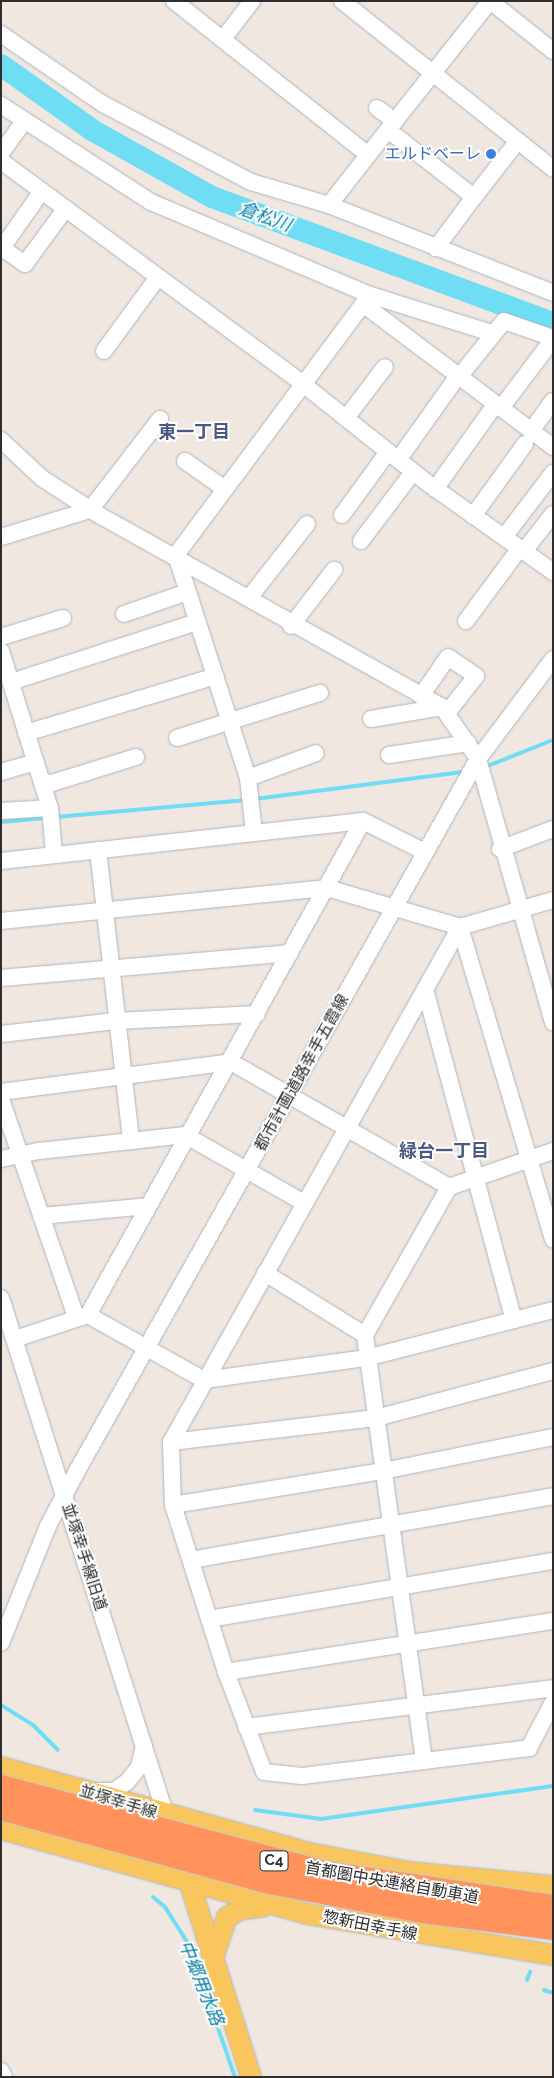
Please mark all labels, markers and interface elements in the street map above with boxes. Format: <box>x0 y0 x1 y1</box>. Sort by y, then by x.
place label: エルドベーレ <box>385 144 481 164</box>
marker: エルドベーレ <box>485 148 497 160</box>
water label: 倉松川 <box>236 198 294 236</box>
district label: 東一丁目 <box>158 421 230 443</box>
street label: 都市計画道路幸手五霞線 <box>251 991 353 1155</box>
district label: 緑台一丁目 <box>399 1140 489 1162</box>
street label: 並塚幸手線旧道 <box>58 1501 110 1613</box>
street label: 並塚幸手線 <box>77 1781 159 1823</box>
road number: C4 <box>259 1848 289 1874</box>
street label: 首都圏中央連絡自動車道 <box>304 1858 480 1908</box>
street label: 惣新田幸手線 <box>321 1907 419 1945</box>
water label: 中郷用水路 <box>174 1937 228 2029</box>

